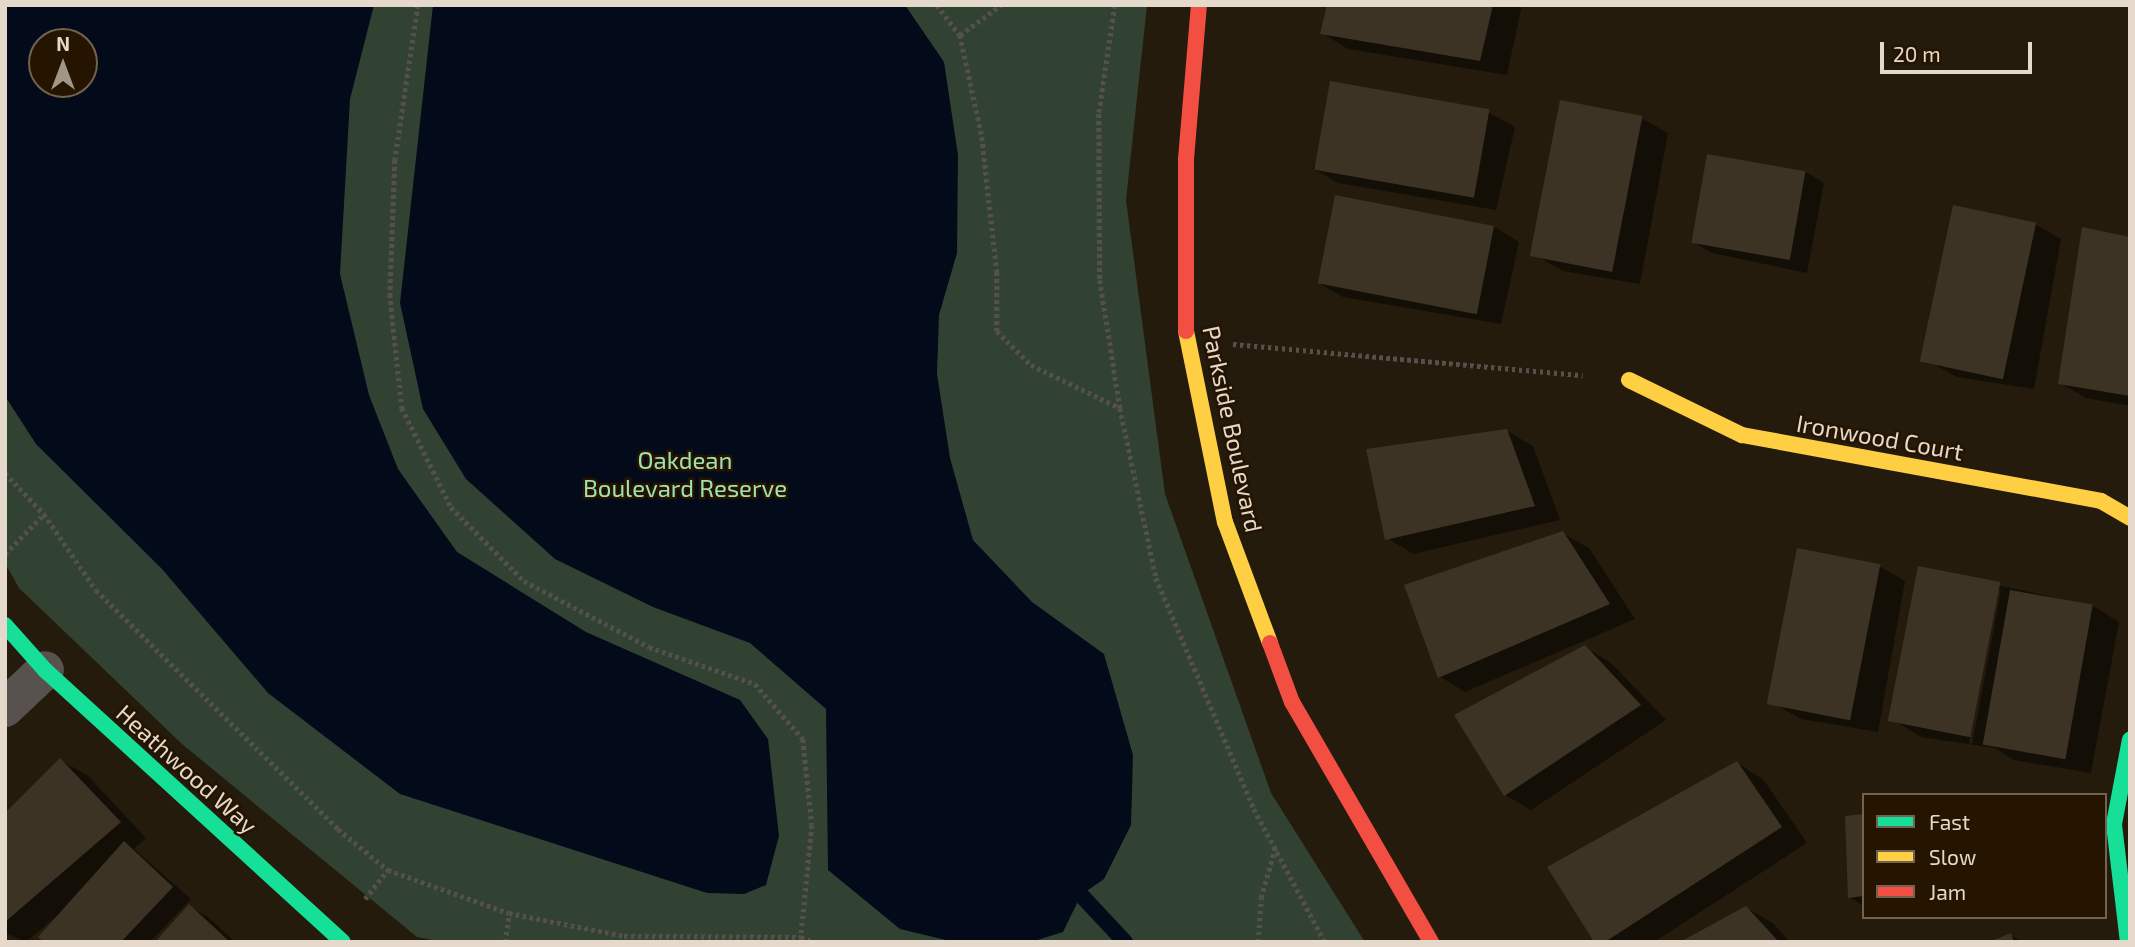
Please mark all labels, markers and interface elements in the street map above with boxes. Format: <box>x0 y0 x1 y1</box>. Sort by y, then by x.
north arrow <box>28 28 98 98</box>
scale bar <box>1883 28 2035 72</box>
text: N <box>56 32 70 55</box>
text: 20 m <box>1893 41 1941 66</box>
street label: Parkside Boulevard <box>1197 323 1269 535</box>
street label: Ironwood Court <box>1794 408 1966 466</box>
park label: Oakdean Boulevard Reserve <box>583 446 787 502</box>
street label: Heathwood Way <box>111 698 263 840</box>
legend <box>1862 793 2107 919</box>
text: Fast <box>1929 809 1970 834</box>
text: Slow <box>1929 844 1976 869</box>
text: Jam <box>1929 879 1966 904</box>

